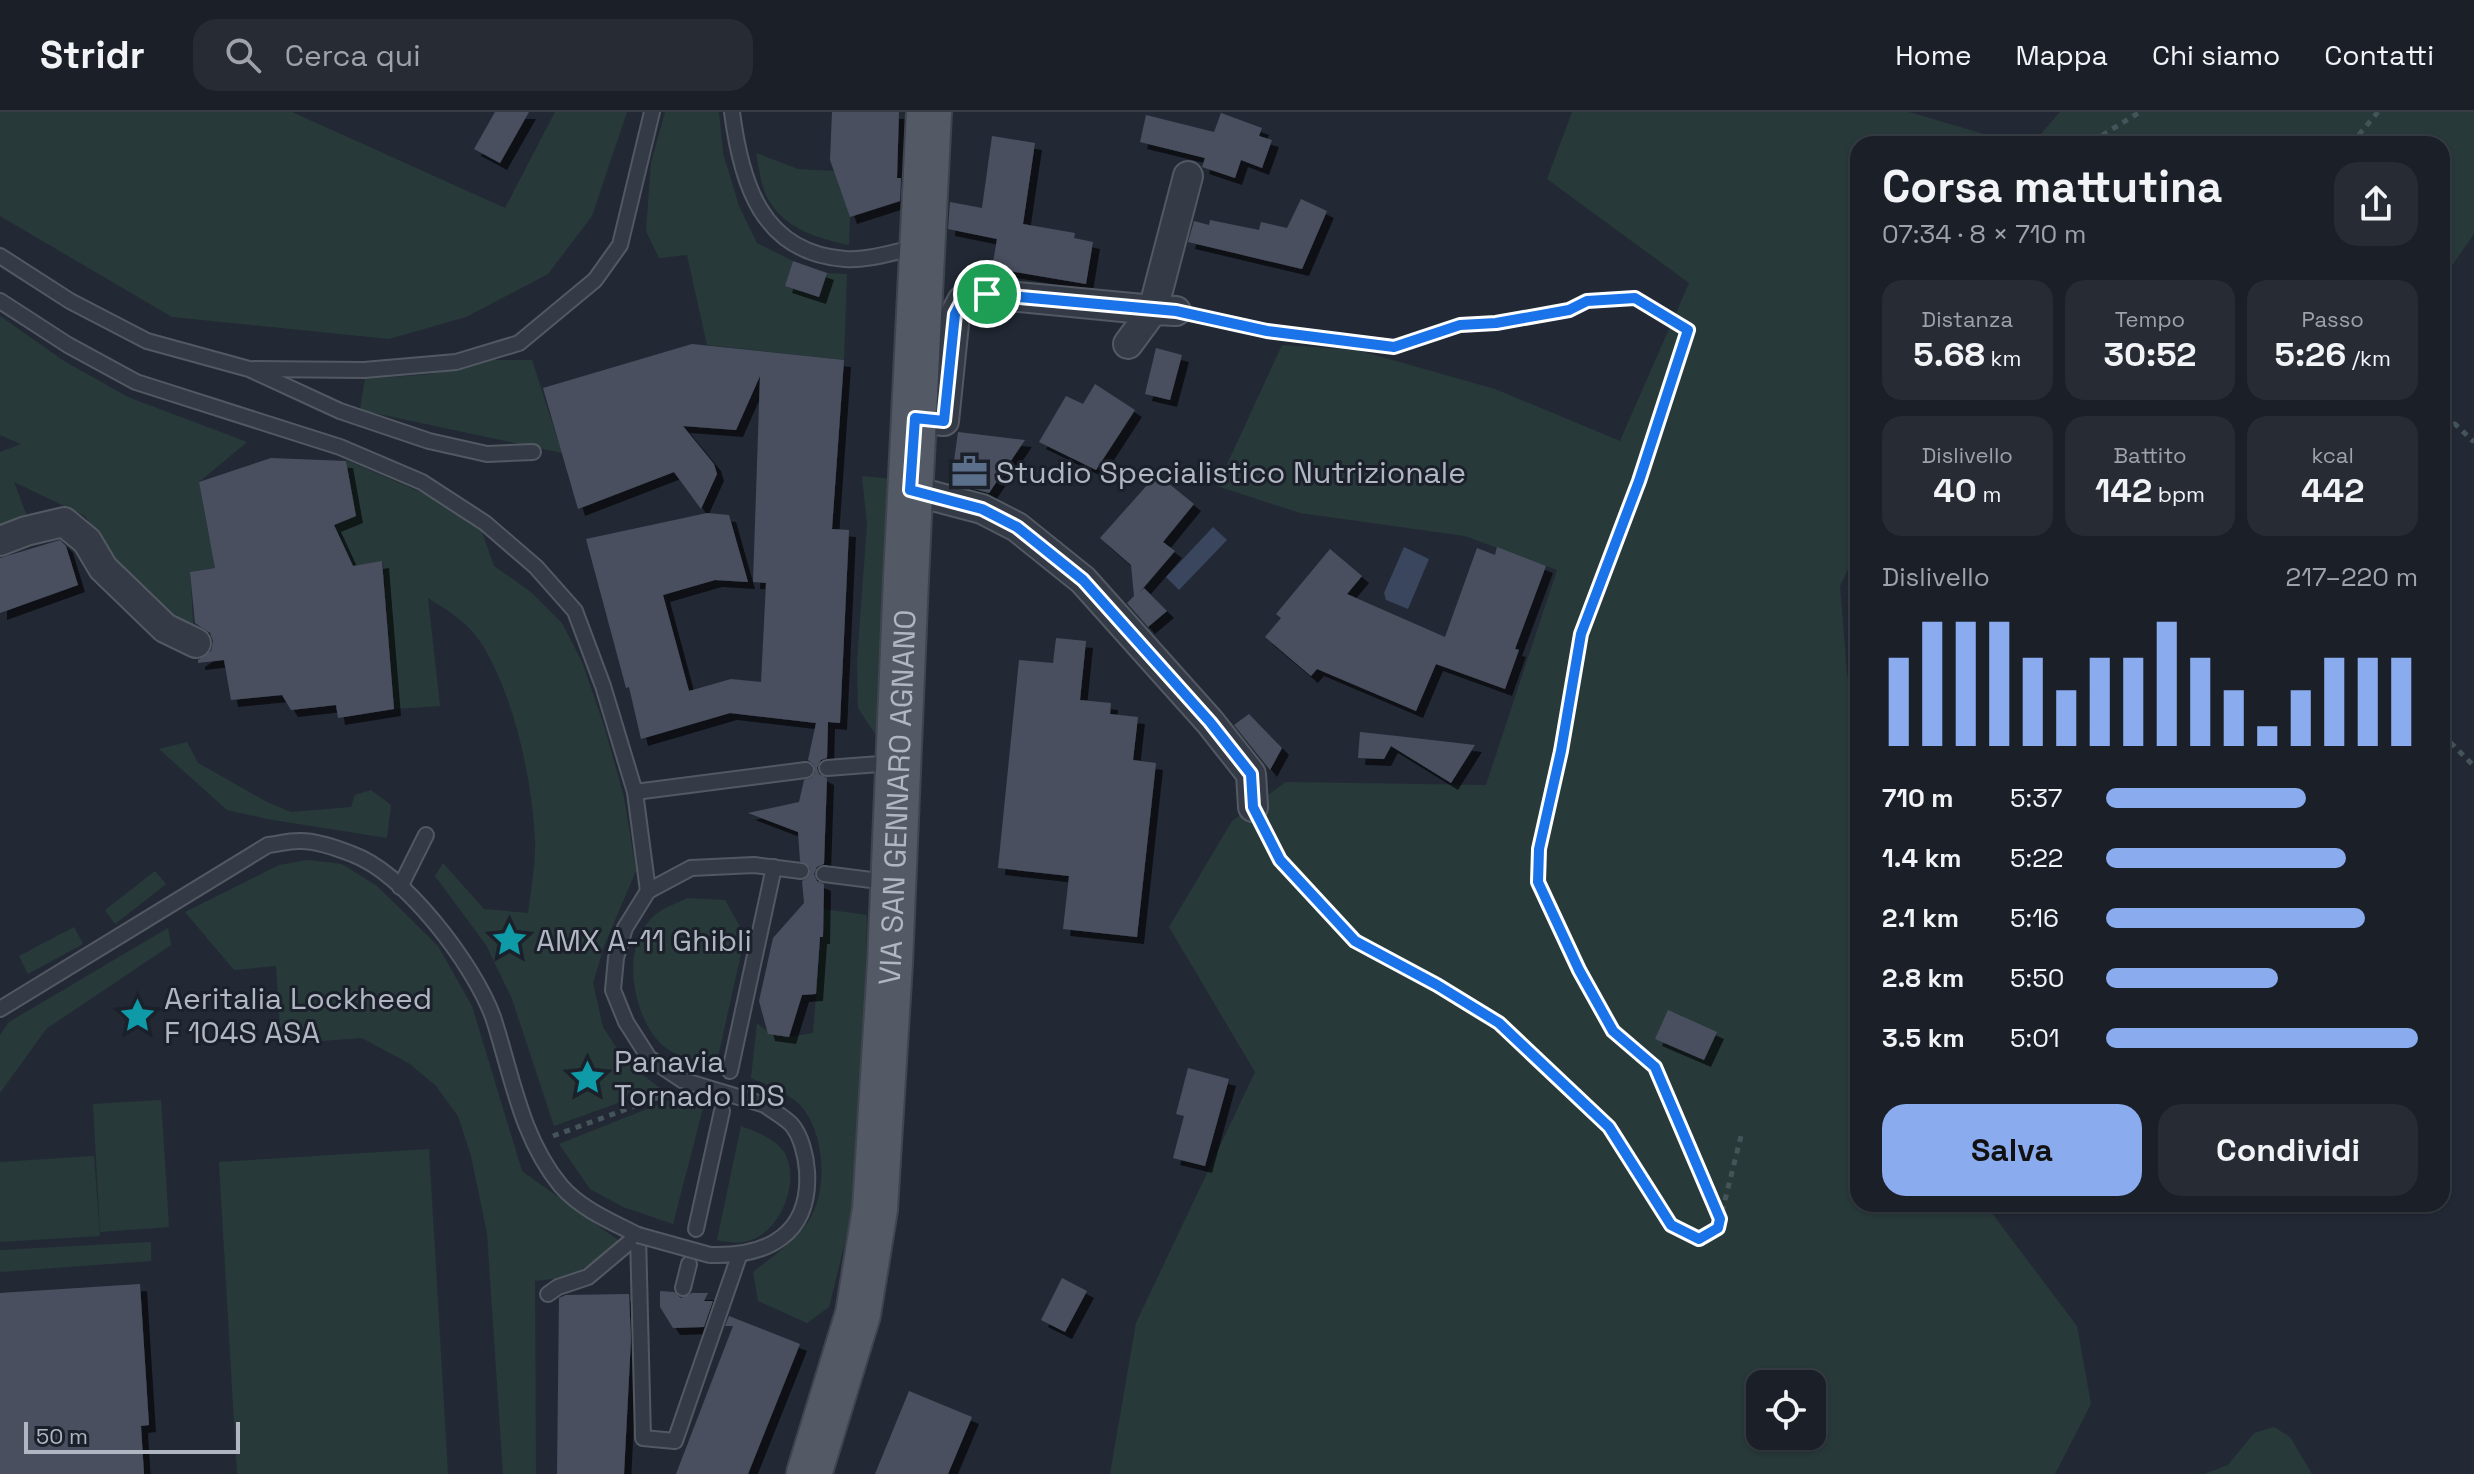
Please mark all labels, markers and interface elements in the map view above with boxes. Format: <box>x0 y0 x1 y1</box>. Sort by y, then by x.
search box <box>193 19 753 91</box>
text: Stridr <box>40 31 145 79</box>
icon: search <box>221 33 265 77</box>
text: Cerca qui <box>285 36 421 75</box>
text: Home <box>1895 37 1971 73</box>
text: Mappa <box>2015 37 2108 73</box>
text: Chi siamo <box>2152 37 2280 73</box>
text: Contatti <box>2324 37 2434 73</box>
text: Corsa mattutina <box>1882 159 2222 215</box>
button: share <box>2334 162 2418 246</box>
text: 07:34 · 8 × 710 m <box>1882 217 2086 251</box>
pin <box>953 260 1021 328</box>
icon: arrive <box>965 272 1009 316</box>
text: Distanza <box>1922 305 2013 333</box>
text: Tempo <box>2115 305 2185 333</box>
text: Passo <box>2302 305 2364 333</box>
text: 5.68 <box>1913 333 1985 376</box>
text: 30:52 <box>2103 333 2197 376</box>
text: 5:26 <box>2275 333 2346 376</box>
text: km <box>1985 344 2021 372</box>
text: /km <box>2346 344 2391 372</box>
text: Dislivello <box>1922 441 2013 469</box>
text: Battito <box>2113 441 2187 469</box>
text: kcal <box>2311 441 2354 469</box>
office icon: Studio Specialistico Nutrizionale <box>951 453 989 491</box>
place label: Studio Specialistico Nutrizionale <box>996 453 1466 492</box>
text: 40 <box>1933 469 1977 512</box>
text: 142 <box>2095 469 2152 512</box>
text: 442 <box>2301 469 2364 512</box>
text: m <box>1977 480 2001 508</box>
text: bpm <box>2152 480 2205 508</box>
text: Dislivello <box>1882 560 1990 594</box>
text: 217–220 m <box>2285 560 2418 594</box>
street label: VIA SAN GENNARO AGNANO <box>869 609 924 986</box>
text: 710 m <box>1882 781 1954 815</box>
text: 5:37 <box>2010 781 2063 815</box>
text: 1.4 km <box>1882 841 1962 875</box>
text: 5:22 <box>2010 841 2064 875</box>
text: 2.1 km <box>1882 901 1959 935</box>
text: 5:16 <box>2010 901 2059 935</box>
place icon: AMX A-11 Ghibli <box>491 921 529 959</box>
place label: AMX A-11 Ghibli <box>536 921 752 960</box>
text: 2.8 km <box>1882 961 1964 995</box>
text: 5:50 <box>2010 961 2064 995</box>
place label: Aeritalia Lockheed F 104S ASA <box>164 979 432 1052</box>
place icon: Aeritalia Lockheed F 104S ASA <box>119 996 157 1034</box>
text: 3.5 km <box>1882 1021 1965 1055</box>
text: 5:01 <box>2010 1021 2060 1055</box>
place label: Panavia Tornado IDS <box>614 1042 785 1115</box>
place icon: Panavia Tornado IDS <box>569 1059 607 1097</box>
button: Salva <box>1882 1104 2142 1196</box>
button: Condividi <box>2158 1104 2418 1196</box>
map controls <box>1746 1370 1826 1450</box>
button: locate <box>1746 1370 1826 1450</box>
scale bar <box>24 1418 240 1454</box>
text: 50 m <box>36 1422 88 1450</box>

